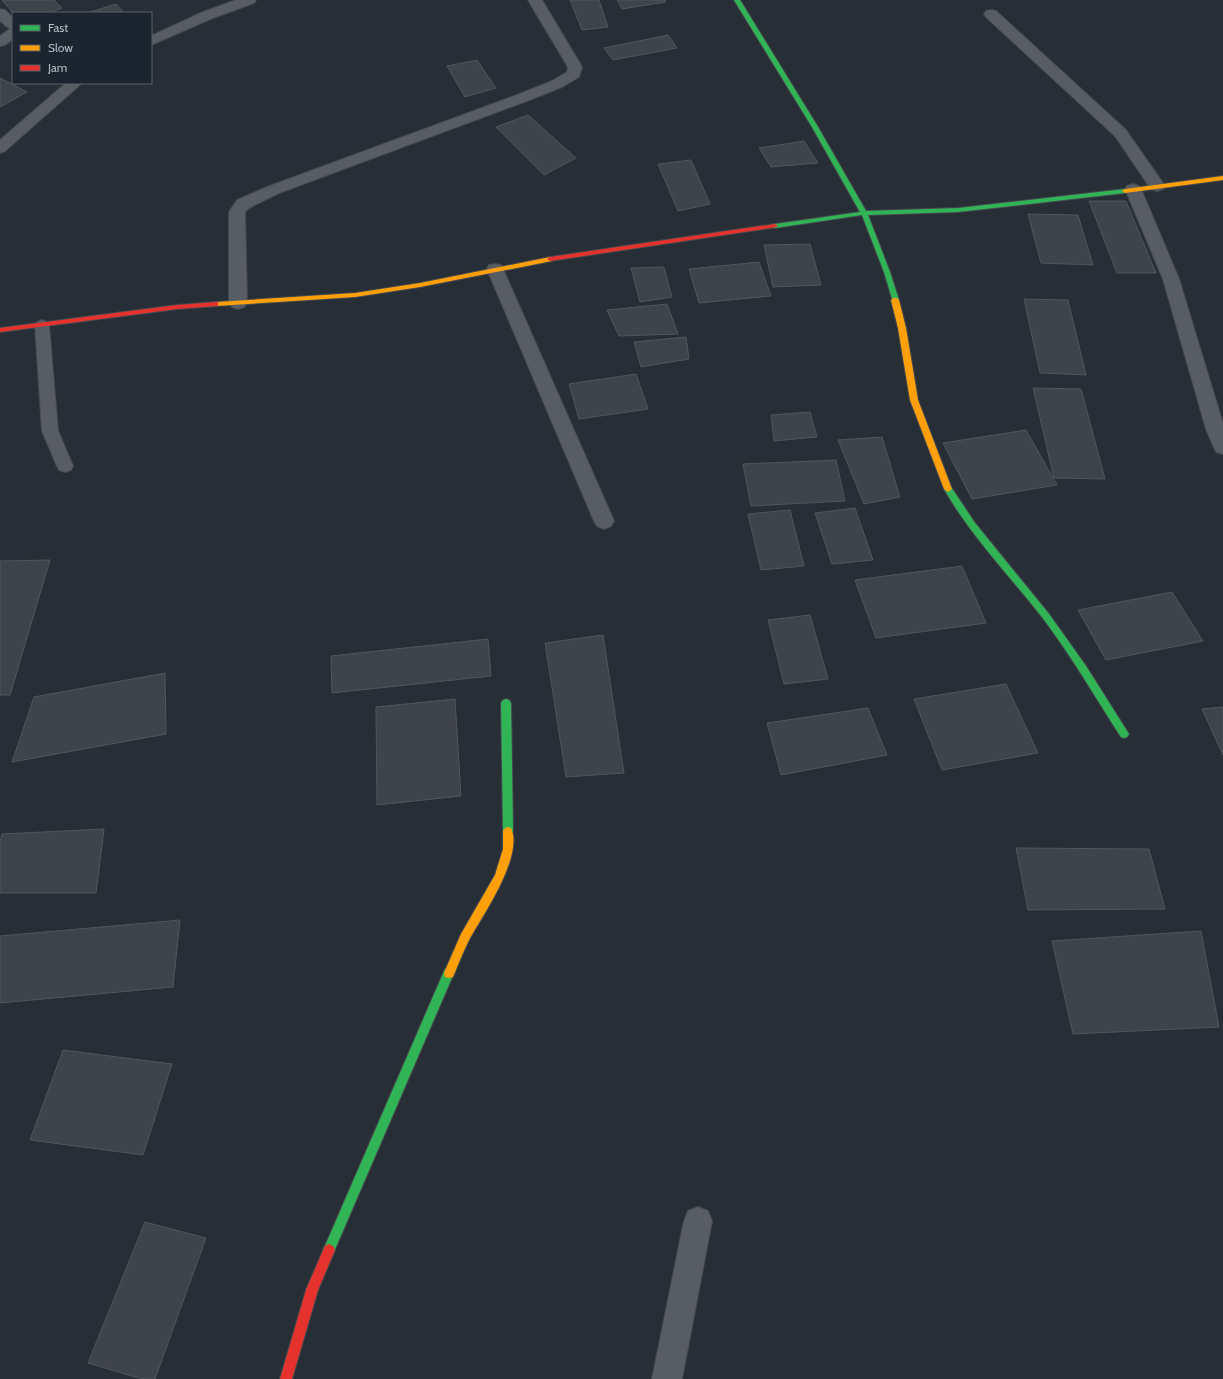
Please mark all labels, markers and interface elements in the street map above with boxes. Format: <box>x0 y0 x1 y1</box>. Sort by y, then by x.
legend <box>12 12 152 84</box>
text: Fast <box>48 20 68 35</box>
text: Slow <box>48 40 73 55</box>
text: Jam <box>47 60 67 75</box>

